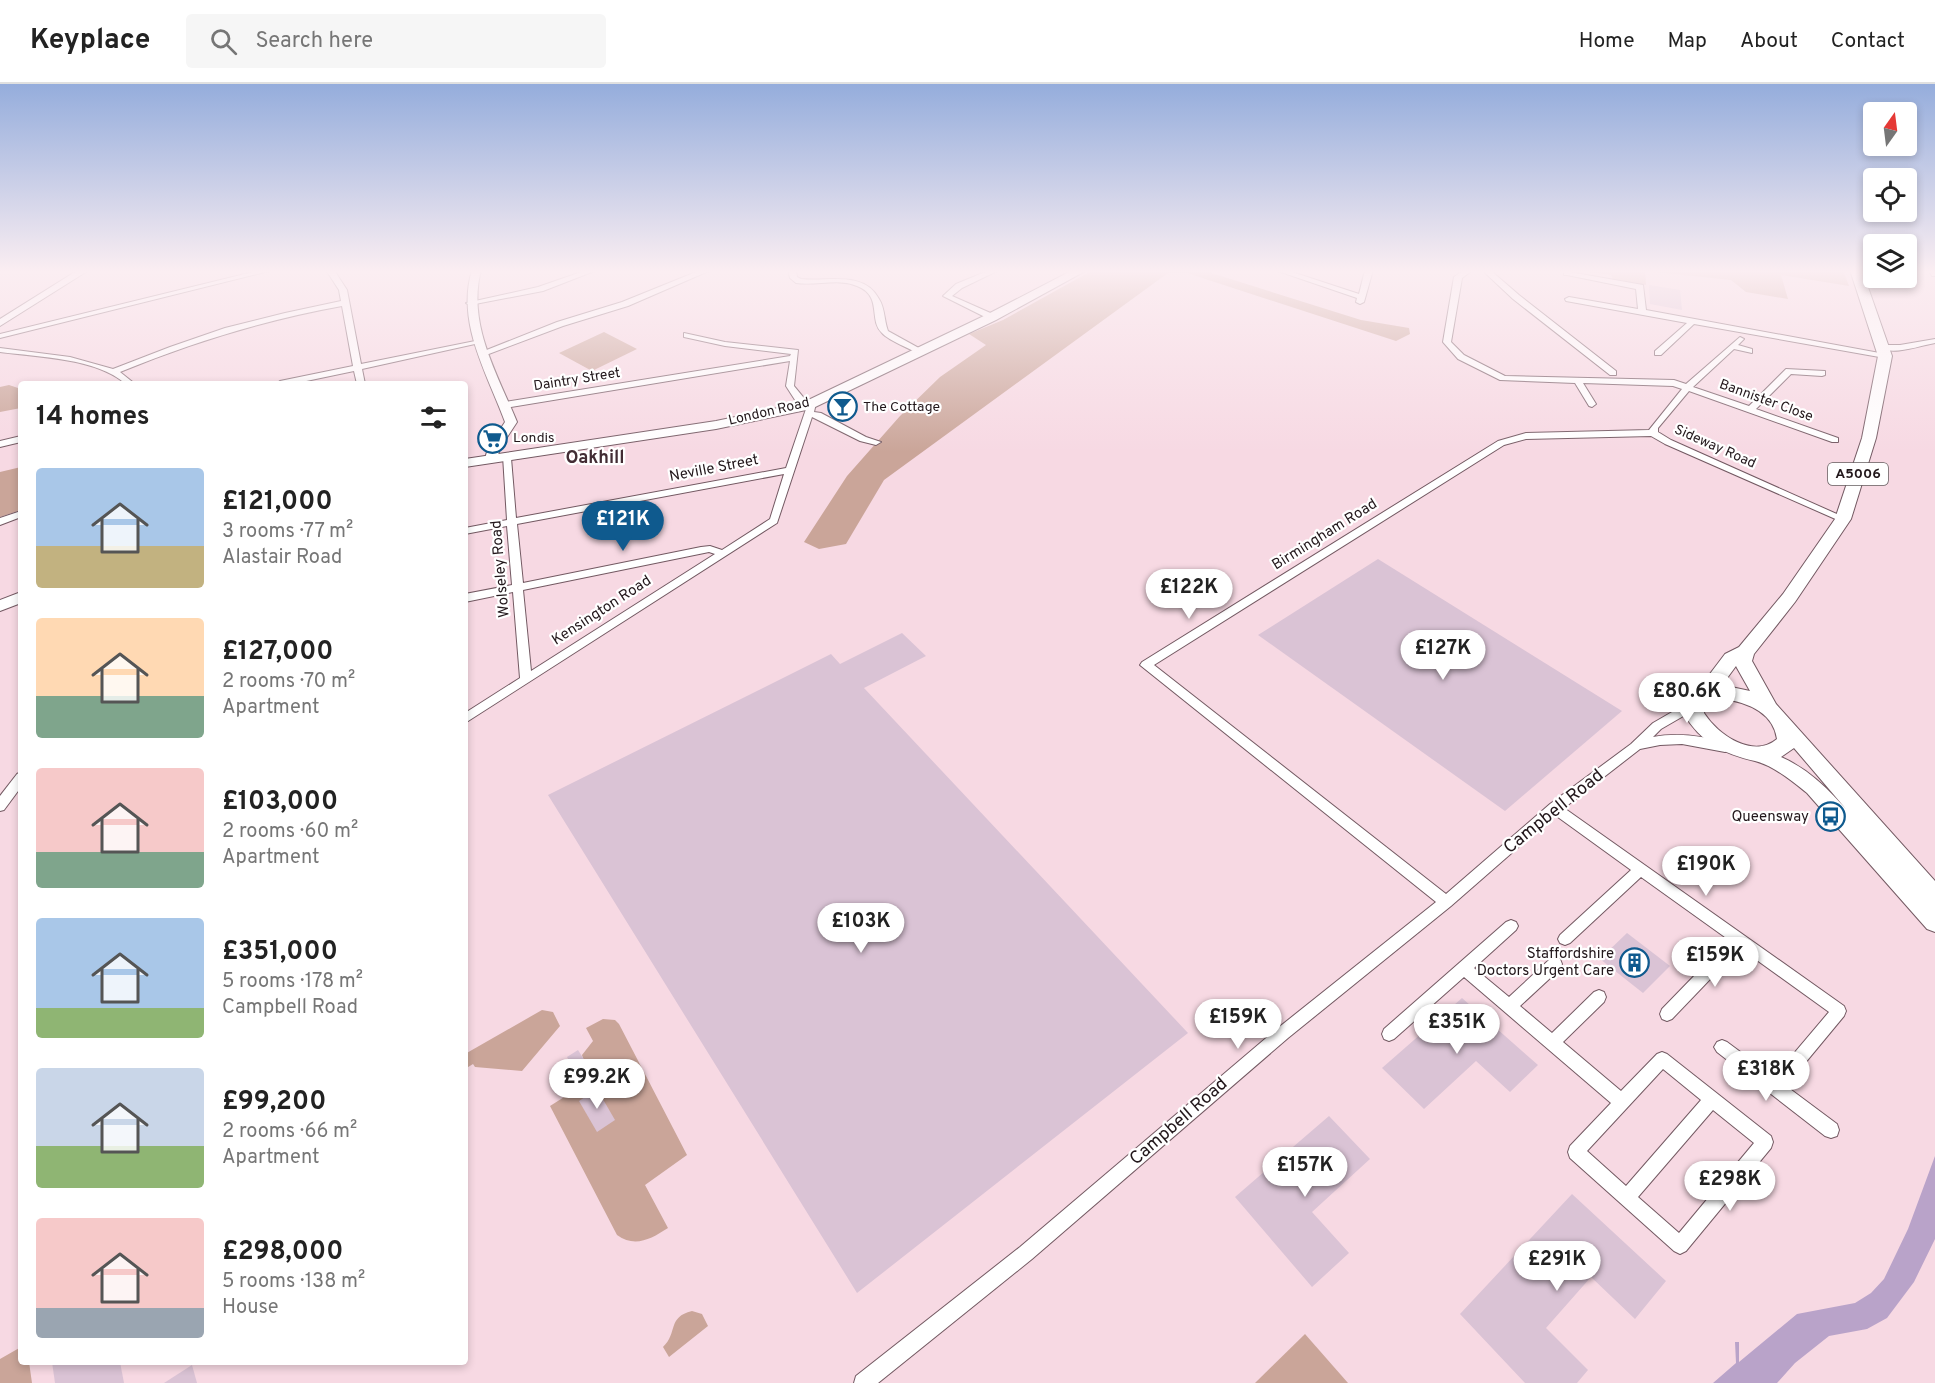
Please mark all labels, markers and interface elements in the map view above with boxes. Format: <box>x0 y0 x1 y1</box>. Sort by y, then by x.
search box <box>186 14 606 68</box>
text: Keyplace <box>30 23 150 59</box>
icon: search <box>207 25 240 58</box>
text: Search here <box>255 28 373 55</box>
text: Home <box>1579 28 1635 55</box>
text: Map <box>1668 28 1707 55</box>
text: About <box>1740 28 1798 55</box>
text: Contact <box>1831 28 1905 55</box>
north arrow <box>1863 102 1917 156</box>
map controls <box>1863 102 1917 288</box>
button: locate <box>1863 168 1917 222</box>
button: layers <box>1863 234 1917 288</box>
street label: Daintry Street <box>532 365 622 395</box>
street label: Bannister Close <box>1717 376 1815 426</box>
bar icon: The Cottage <box>826 391 858 423</box>
street label: London Road <box>727 394 811 430</box>
place label: The Cottage <box>863 399 940 416</box>
text: 14 homes <box>36 401 150 434</box>
icon: filters <box>417 401 450 434</box>
street label: Sideway Road <box>1672 421 1758 473</box>
supermarket icon: Londis <box>476 422 508 454</box>
place label: Londis <box>513 430 555 447</box>
district label: Oakhill <box>566 447 625 470</box>
street label: Neville Street <box>668 451 760 487</box>
road number: A5006 <box>1828 463 1888 485</box>
text: £121,000 <box>222 486 333 519</box>
icon: home <box>84 492 156 564</box>
street label: Birmingham Road <box>1269 495 1381 575</box>
pin: £121K <box>581 501 665 552</box>
text: £121K <box>596 507 650 533</box>
text: 3 rooms · 77 m² <box>222 519 353 545</box>
street label: Wolseley Road <box>487 520 515 618</box>
text: Alastair Road <box>222 545 342 571</box>
pin: £122K <box>1147 569 1231 620</box>
street label: Kensington Road <box>549 572 655 650</box>
text: £122K <box>1160 575 1218 601</box>
pin: £127K <box>1401 630 1485 681</box>
text: £127,000 <box>222 636 333 669</box>
text: £127K <box>1415 636 1471 662</box>
icon: home <box>84 642 156 714</box>
text: 2 rooms · 70 m² <box>222 669 355 695</box>
pin: £80.6K <box>1638 673 1736 724</box>
text: £80.6K <box>1653 679 1721 705</box>
text: Apartment <box>222 695 320 721</box>
street label: Campbell Road <box>1499 765 1609 859</box>
text: £103,000 <box>222 786 338 819</box>
icon: home <box>84 792 156 864</box>
bus stop icon: Queensway <box>1814 801 1846 833</box>
place label: Queensway <box>1731 808 1809 827</box>
text: 2 rooms · 60 m² <box>222 819 358 845</box>
text: Apartment <box>222 845 320 871</box>
pin: £190K <box>1664 846 1748 897</box>
text: £190K <box>1676 852 1736 878</box>
pin: £103K <box>819 903 903 954</box>
text: £103K <box>831 909 891 935</box>
text: £351,000 <box>222 936 338 969</box>
pin: £159K <box>1673 937 1757 988</box>
icon: home <box>84 942 156 1014</box>
text: £159K <box>1686 943 1744 969</box>
place label: Staffordshire Doctors Urgent Care <box>1477 945 1614 981</box>
building icon: Staffordshire Doctors Urgent Care <box>1619 947 1651 979</box>
text: 5 rooms · 178 m² <box>222 969 363 995</box>
text: Campbell Road <box>222 995 358 1021</box>
pin: £159K <box>1196 999 1280 1050</box>
pin: £351K <box>1415 1004 1499 1055</box>
text: £159K <box>1209 1005 1267 1031</box>
text: £351K <box>1428 1010 1486 1036</box>
pin: £318K <box>1724 1051 1808 1102</box>
text: £318K <box>1737 1057 1795 1083</box>
pin: £99.2K <box>548 1059 646 1110</box>
text: £99.2K <box>563 1065 631 1091</box>
street label: Campbell Road <box>1125 1073 1233 1171</box>
text: £99,200 <box>222 1086 326 1119</box>
icon: home <box>84 1092 156 1164</box>
text: 2 rooms · 66 m² <box>222 1119 357 1145</box>
text: Apartment <box>222 1145 320 1171</box>
pin: £157K <box>1263 1147 1347 1198</box>
text: £157K <box>1276 1153 1334 1179</box>
pin: £298K <box>1688 1161 1772 1212</box>
text: £298K <box>1698 1167 1762 1193</box>
text: £298,000 <box>222 1236 343 1269</box>
pin: £291K <box>1515 1241 1599 1292</box>
icon: home <box>84 1242 156 1314</box>
text: £291K <box>1528 1247 1586 1273</box>
text: 5 rooms · 138 m² <box>222 1269 365 1295</box>
text: House <box>222 1295 278 1321</box>

